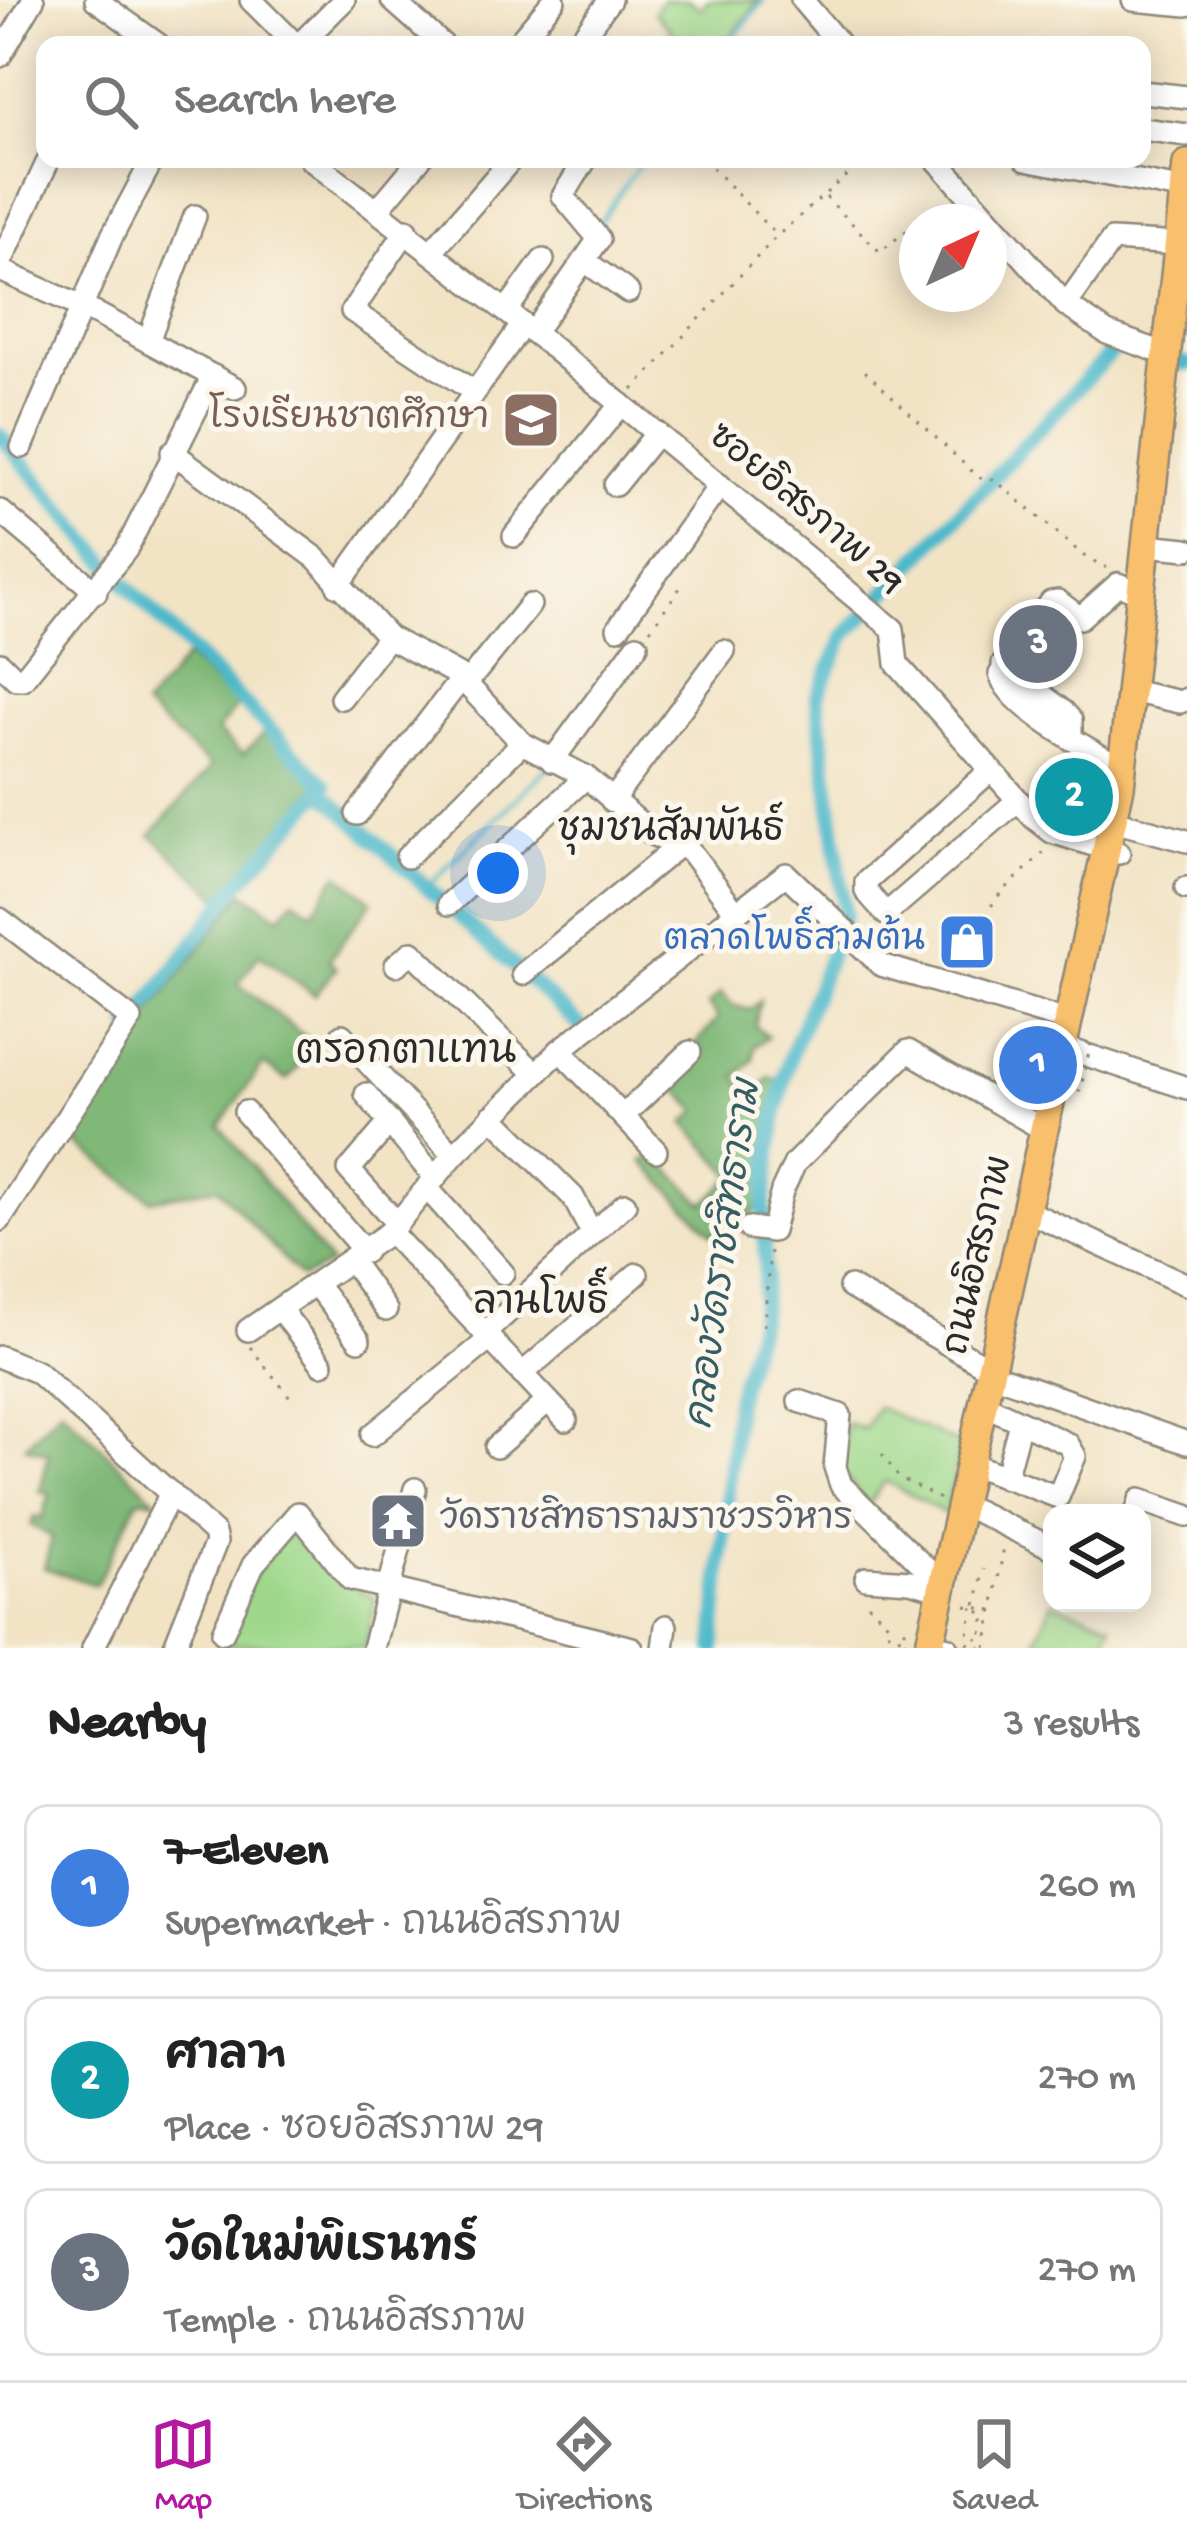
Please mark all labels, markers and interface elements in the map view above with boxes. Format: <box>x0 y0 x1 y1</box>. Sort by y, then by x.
search box <box>36 36 1151 168</box>
icon: search <box>78 69 144 135</box>
text: Search here <box>174 76 396 129</box>
north arrow <box>899 204 1007 312</box>
school or university icon: โรงเรียนชาตศึกษา <box>500 389 562 451</box>
place label: โรงเรียนชาตศึกษา <box>209 391 489 442</box>
street label: ซอยอิสรภาพ 29 <box>697 413 914 605</box>
pin: 3 <box>999 599 1077 689</box>
pin: 2 <box>1035 752 1113 842</box>
district label: ชุมชนสัมพันธ์ <box>557 801 785 856</box>
your location <box>468 843 528 903</box>
place label: ตลาดโพธิ์สามต้น <box>664 905 925 964</box>
shop icon: ตลาดโพธิ์สามต้น <box>936 911 998 973</box>
pin: 1 <box>999 1020 1077 1110</box>
district label: ตรอกตาแทน <box>296 1032 516 1078</box>
water label: คลองวัดราชสิทธาราม <box>674 1074 775 1432</box>
street label: ถนนอิสรภาพ <box>932 1151 1025 1360</box>
district label: ลานโพธิ์ <box>473 1266 609 1329</box>
temple icon: วัดราชสิทธารามราชวรวิหาร <box>367 1490 429 1552</box>
place label: วัดราชสิทธารามราชวรวิหาร <box>440 1495 853 1543</box>
map controls <box>1043 1504 1151 1612</box>
button: layers <box>1043 1504 1151 1612</box>
text: Nearby <box>48 1696 206 1756</box>
text: 3 results <box>1004 1703 1139 1749</box>
text: 7-Eleven <box>165 1827 328 1880</box>
text: 1 <box>82 1865 98 1911</box>
text: 260 m <box>1038 1865 1136 1911</box>
text: Supermarket · ถนนอิสรภาพ <box>165 1903 622 1949</box>
text: ศาลา1 <box>165 2032 287 2085</box>
text: 2 <box>80 2057 100 2103</box>
text: 270 m <box>1038 2057 1136 2103</box>
text: Place · ซอยอิสรภาพ 29 <box>165 2108 544 2154</box>
text: วัดใหม่พิเรนทร์ <box>165 2224 478 2277</box>
text: 3 <box>80 2249 100 2295</box>
text: 270 m <box>1038 2249 1136 2295</box>
text: Temple · ถนนอิสรภาพ <box>165 2300 526 2346</box>
tab: Map <box>150 2411 216 2521</box>
tab: Directions <box>517 2411 651 2521</box>
tab: Saved <box>952 2411 1037 2521</box>

